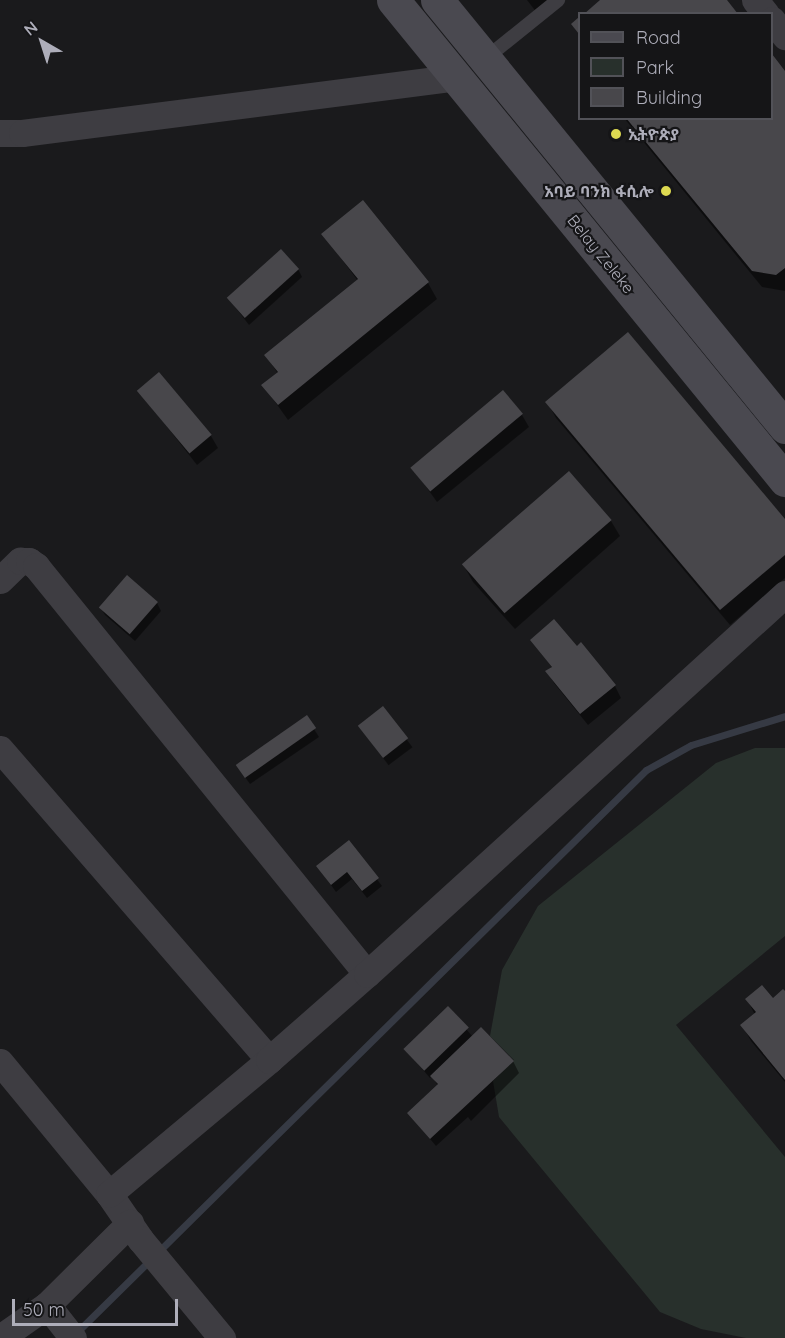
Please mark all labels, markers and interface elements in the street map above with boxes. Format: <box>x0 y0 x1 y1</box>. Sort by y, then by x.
north arrow <box>12 12 72 72</box>
legend <box>578 12 773 120</box>
text: N <box>20 17 42 39</box>
text: Road <box>636 26 681 49</box>
text: Park <box>636 56 674 79</box>
text: Building <box>636 86 702 109</box>
place label: ኢትዮጵያ <box>628 124 679 144</box>
marker: ኢትዮጵያ <box>609 127 623 141</box>
place label: አባይ ባንክ ፋሲሎ <box>544 181 654 201</box>
marker: አባይ ባንክ ፋሲሎ <box>659 184 673 198</box>
street label: Belay Zeleke <box>564 211 638 297</box>
scale bar <box>15 1287 182 1325</box>
text: 50 m <box>23 1298 65 1321</box>

